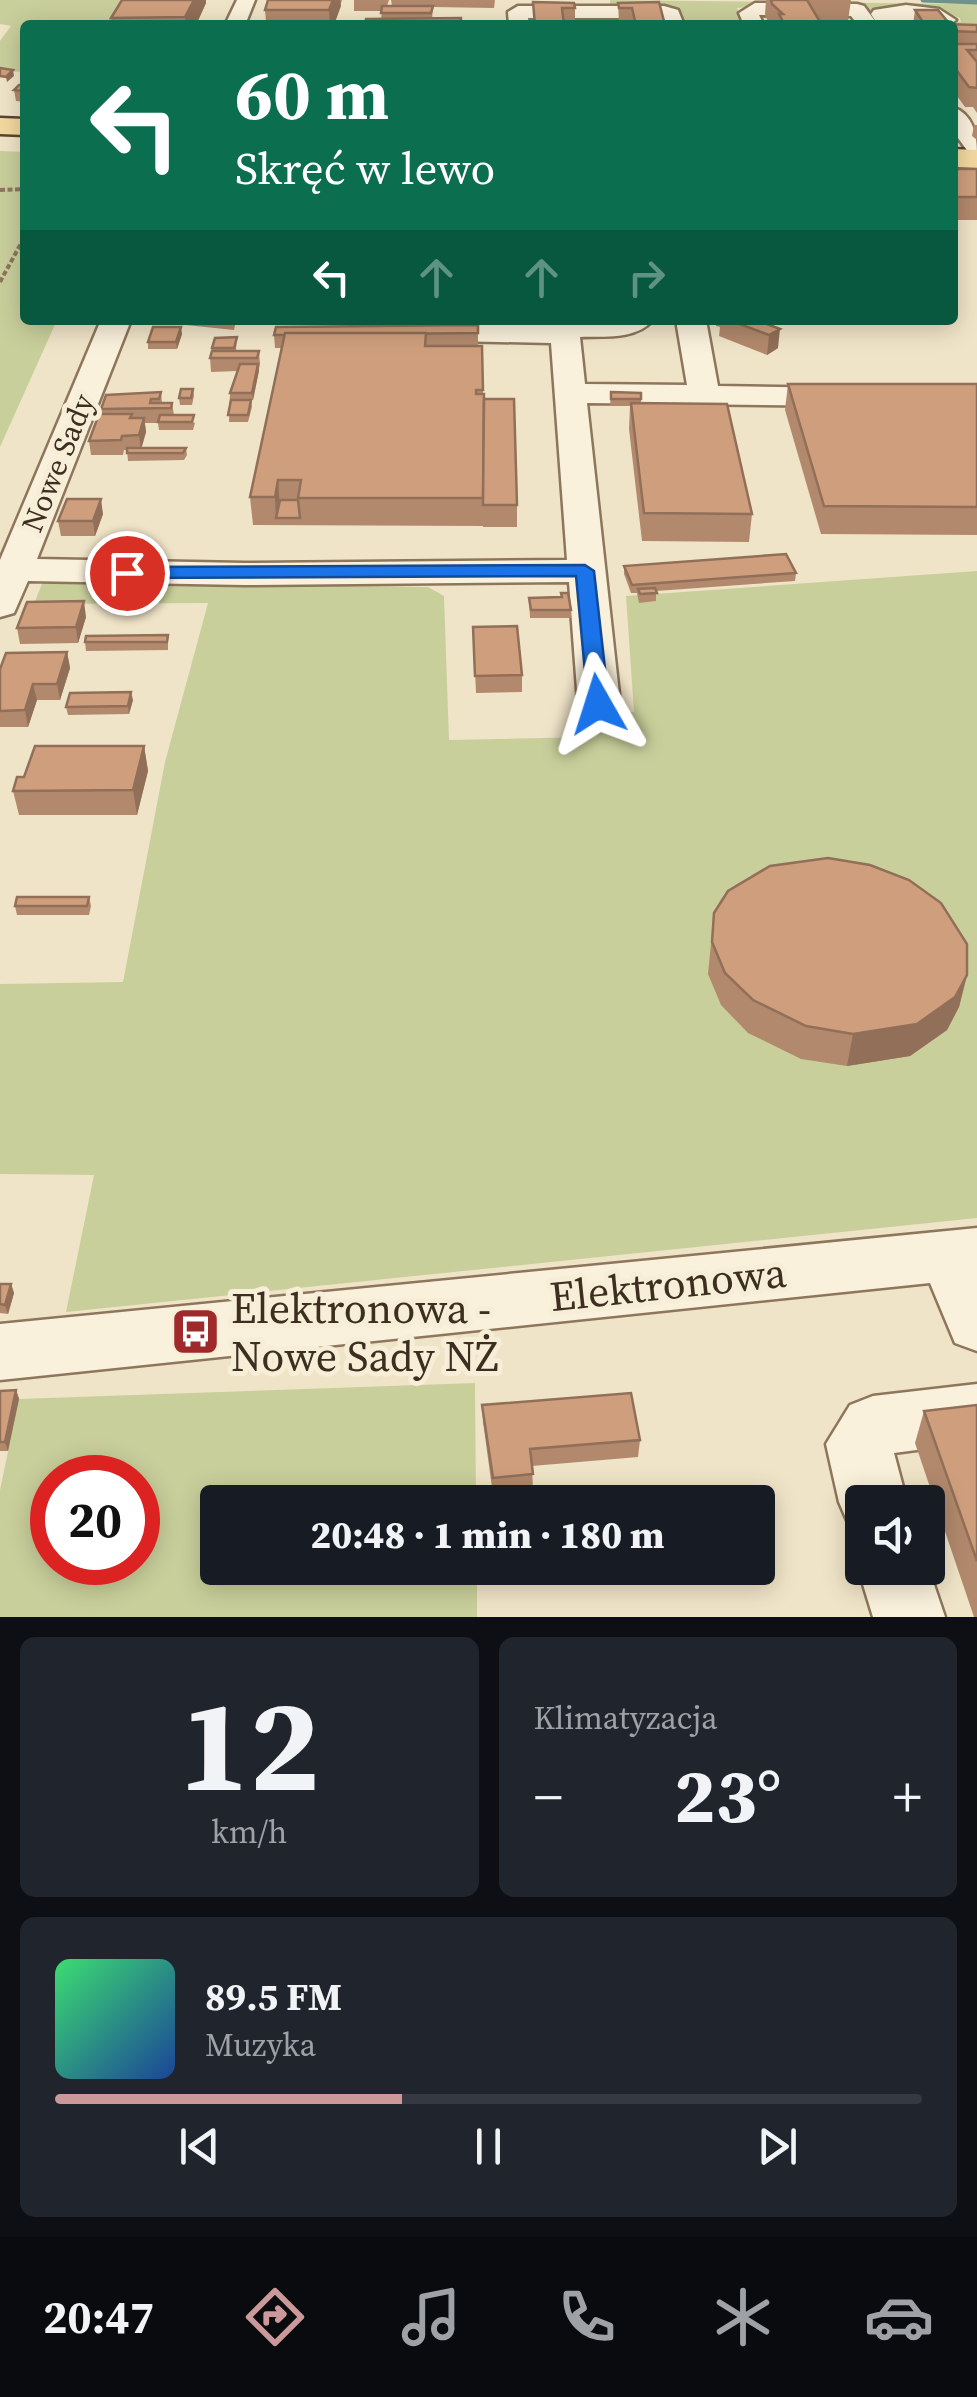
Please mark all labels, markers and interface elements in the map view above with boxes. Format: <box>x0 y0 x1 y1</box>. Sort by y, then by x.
text: 60 m <box>235 46 389 142</box>
icon: left <box>70 60 200 190</box>
text: Skręć w lewo <box>235 137 495 199</box>
icon: left <box>304 250 359 305</box>
icon: ahead <box>409 250 464 305</box>
icon: ahead <box>514 250 569 305</box>
icon: right <box>619 250 674 305</box>
street label: Nowe Sady <box>11 387 104 538</box>
pin <box>85 531 170 616</box>
icon: arrive <box>100 546 155 601</box>
position arrow <box>546 652 650 756</box>
street label: Elektronowa <box>547 1243 790 1325</box>
place label: Elektronowa - Nowe Sady NŻ <box>231 1279 498 1385</box>
bus stop icon: Elektronowa - Nowe Sady NŻ <box>170 1306 222 1358</box>
speed limit sign: 20 <box>30 1455 160 1585</box>
map controls <box>845 1485 945 1585</box>
button: sound <box>845 1485 945 1585</box>
text: 20:48 · 1 min · 180 m <box>310 1509 665 1561</box>
text: 12 <box>179 1655 320 1834</box>
text: Klimatyzacja <box>534 1696 717 1740</box>
text: 23° <box>674 1744 781 1847</box>
text: − <box>534 1759 563 1834</box>
text: + <box>893 1759 922 1834</box>
text: km/h <box>211 1810 287 1854</box>
text: 89.5 FM <box>205 1971 342 2023</box>
text: Muzyka <box>205 2023 316 2067</box>
icon: previous <box>172 2119 227 2174</box>
icon: pause <box>461 2119 516 2174</box>
icon: next <box>750 2119 805 2174</box>
icon: directions <box>240 2282 310 2352</box>
icon: music <box>396 2282 466 2352</box>
icon: phone <box>552 2282 622 2352</box>
icon: climate <box>708 2282 778 2352</box>
icon: car <box>864 2282 934 2352</box>
text: 20:47 <box>43 2286 154 2348</box>

